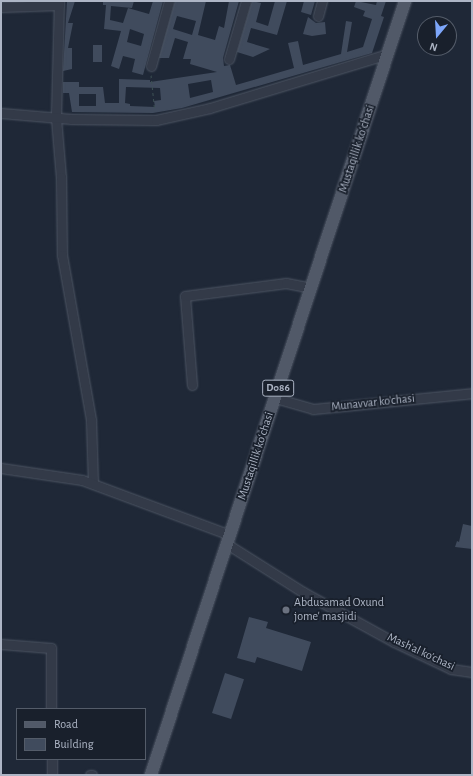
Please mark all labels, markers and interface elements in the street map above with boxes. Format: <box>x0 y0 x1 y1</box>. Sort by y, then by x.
north arrow <box>417 16 457 56</box>
text: N <box>428 41 439 53</box>
street label: Mustaqillik koʻchasi <box>336 103 378 195</box>
road number: D086 <box>262 379 294 397</box>
street label: Munavvar ko'chasi <box>331 391 415 415</box>
street label: Mustaqillik koʻchasi <box>235 410 277 502</box>
place label: Abdusamad Oxund jome' masjidi <box>294 596 384 624</box>
marker: Abdusamad Oxund jome' masjidi <box>281 605 291 615</box>
street label: Mash'al ko'chasi <box>385 630 457 674</box>
legend <box>16 708 146 760</box>
text: Road <box>54 718 78 730</box>
text: Building <box>54 738 94 750</box>

